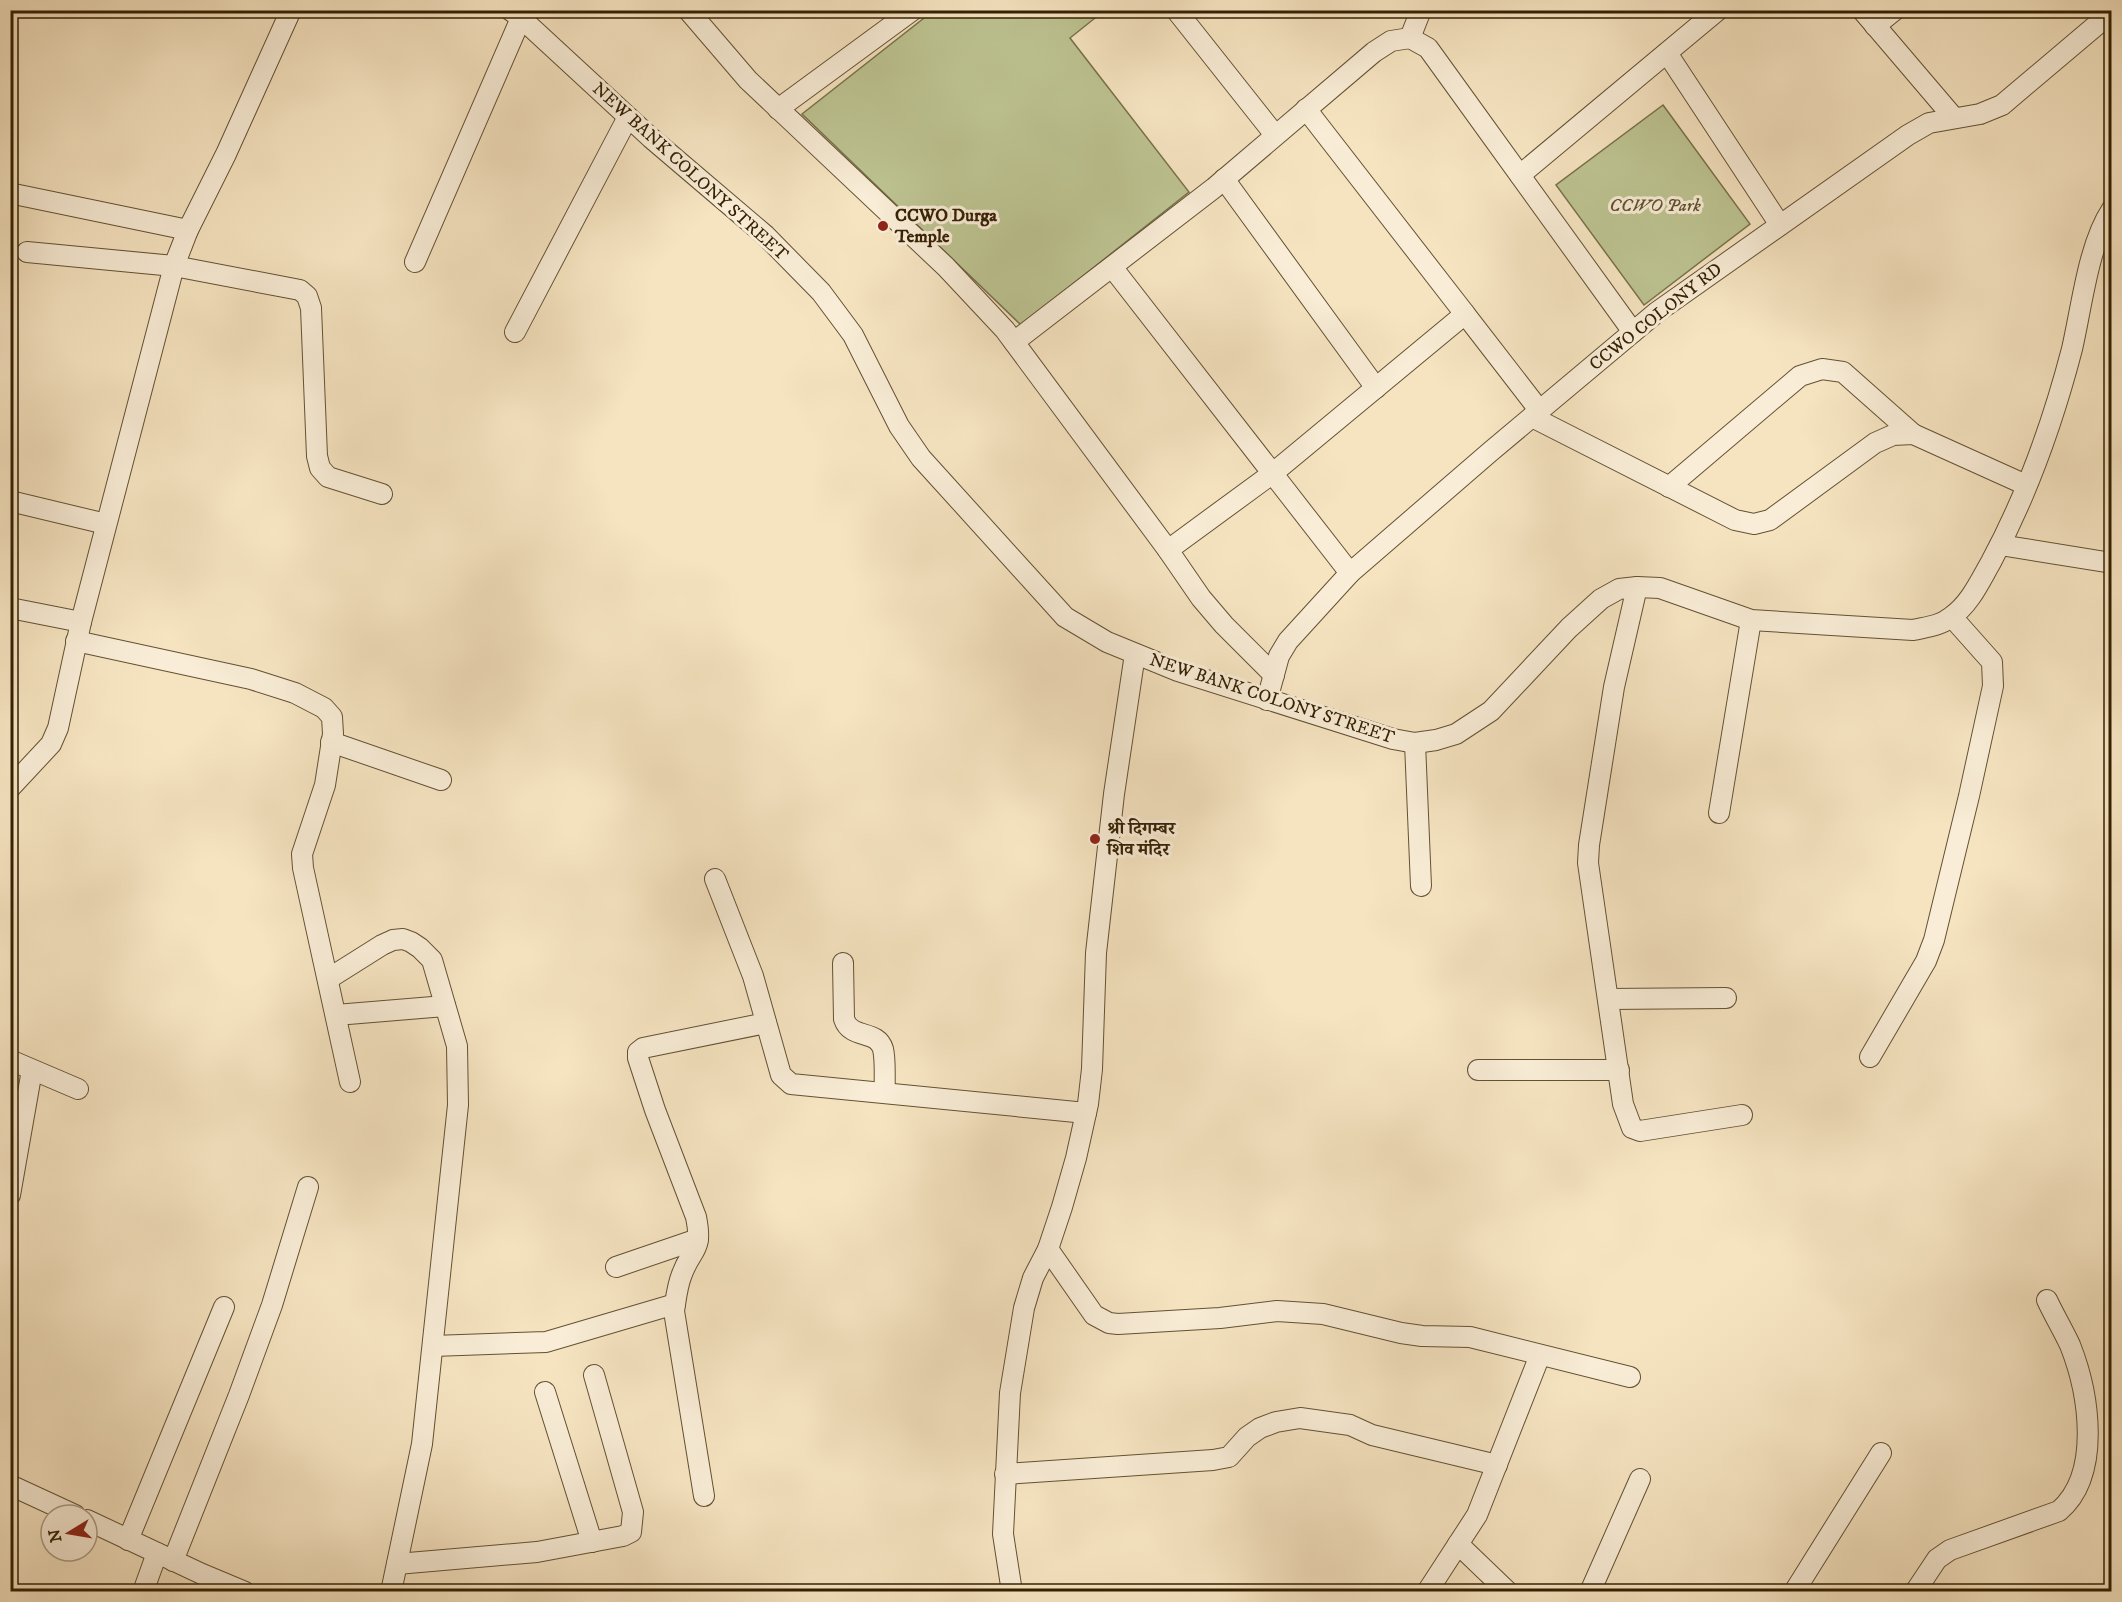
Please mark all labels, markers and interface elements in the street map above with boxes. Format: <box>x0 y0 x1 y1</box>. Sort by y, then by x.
street label: NEW BANK COLONY STREET <box>587 78 793 266</box>
park label: CCWO Park <box>1609 195 1701 217</box>
place label: CCWO Durga Temple <box>894 205 997 248</box>
marker: CCWO Durga Temple <box>876 219 890 233</box>
street label: CCWO COLONY RD <box>1585 258 1727 376</box>
street label: NEW BANK COLONY STREET <box>1147 649 1398 749</box>
place label: श्री दिगम्बर शिव मंदिर <box>1105 818 1177 861</box>
marker: श्री दिगम्बर शिव मंदिर <box>1088 832 1102 846</box>
north arrow <box>39 1503 99 1563</box>
text: N <box>44 1527 66 1544</box>

